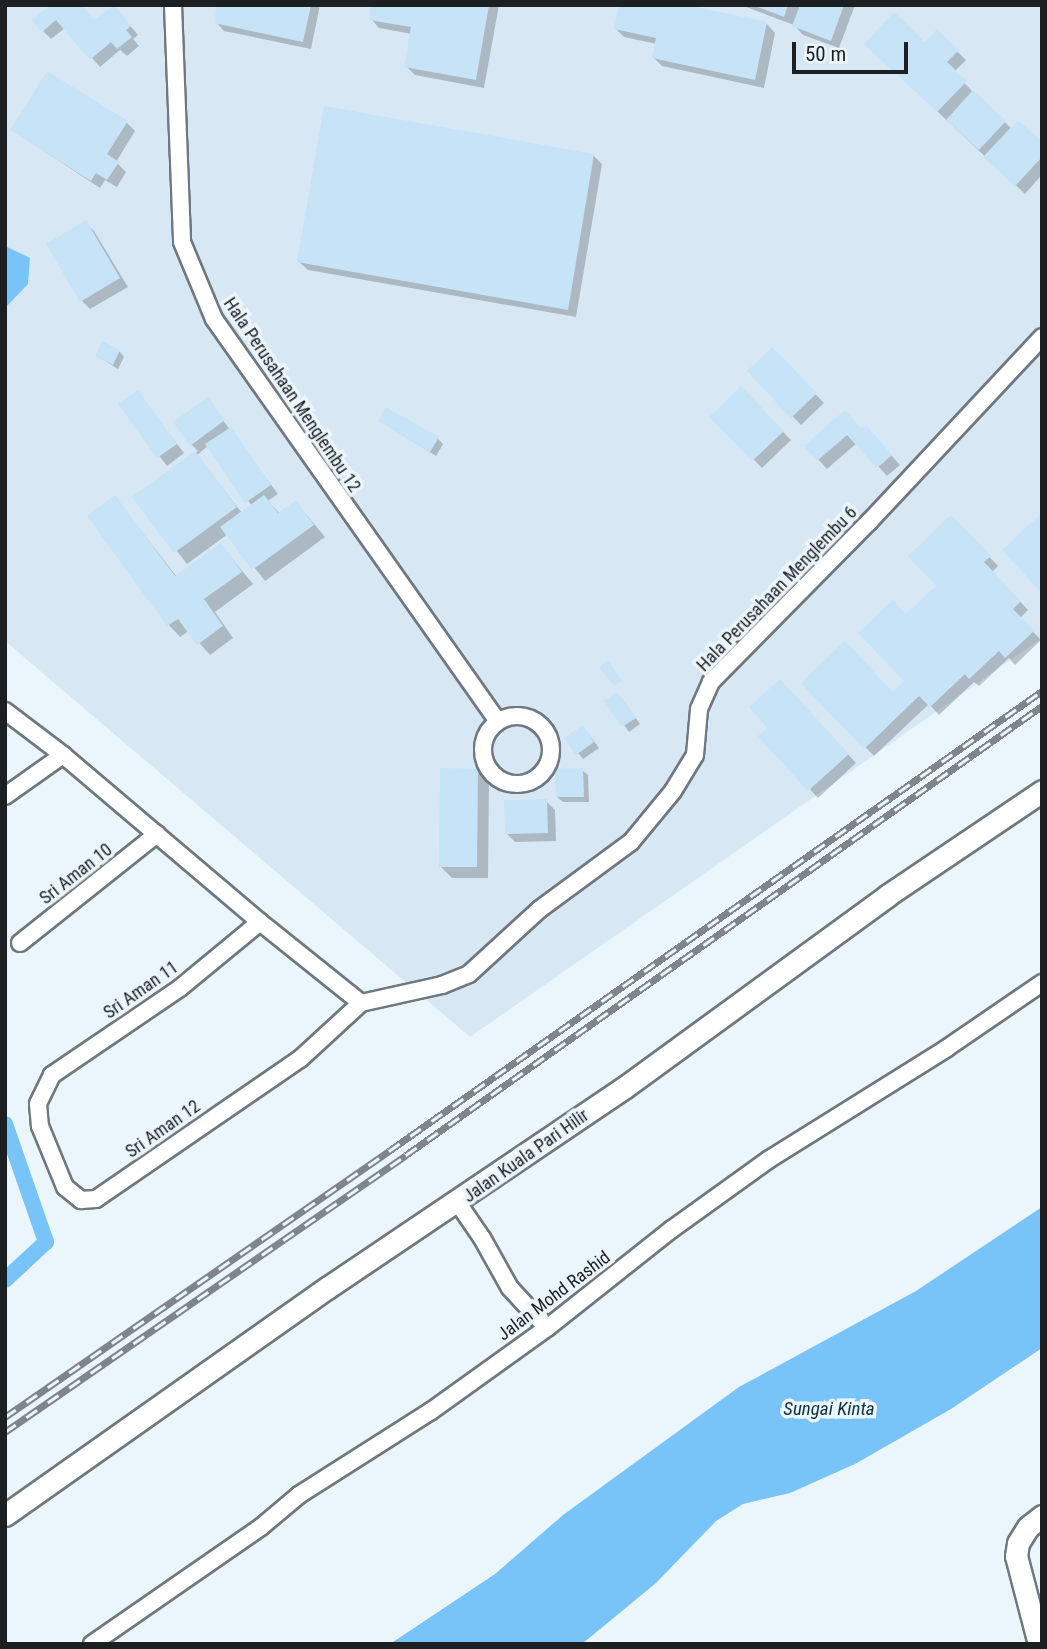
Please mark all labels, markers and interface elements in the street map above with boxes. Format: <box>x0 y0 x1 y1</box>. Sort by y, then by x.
scale bar <box>795 28 911 72</box>
text: 50 m <box>805 42 846 66</box>
street label: Hala Perusahaan Menglembu 12 <box>219 294 365 496</box>
street label: Hala Perusahaan Menglembu 6 <box>692 502 862 676</box>
street label: Sri Aman 10 <box>35 839 117 909</box>
street label: Sri Aman 11 <box>99 956 183 1024</box>
street label: Sri Aman 12 <box>121 1095 205 1163</box>
street label: Jalan Kuala Pari Hilir <box>459 1105 593 1207</box>
street label: Jalan Mohd Rashid <box>493 1247 615 1345</box>
water label: Sungai Kinta <box>783 1398 875 1420</box>

